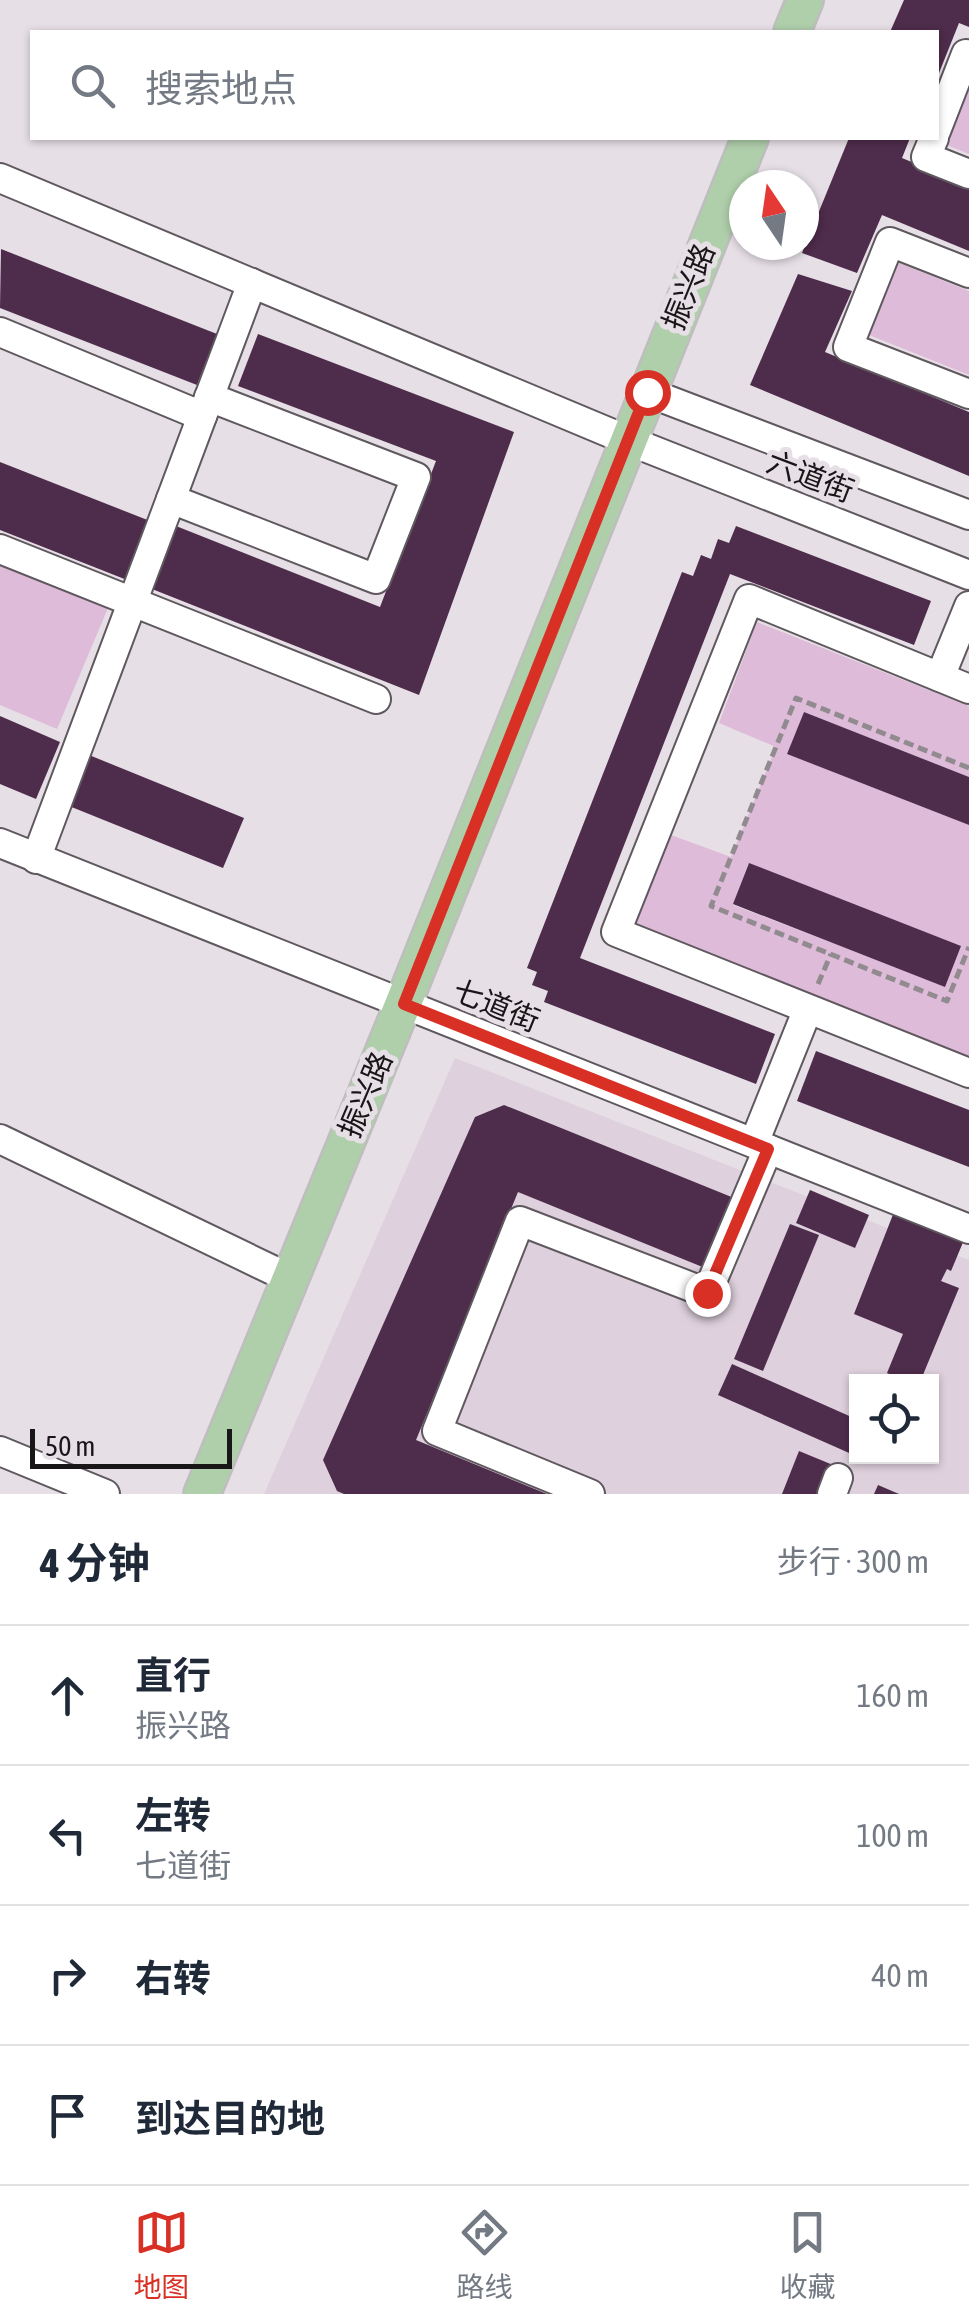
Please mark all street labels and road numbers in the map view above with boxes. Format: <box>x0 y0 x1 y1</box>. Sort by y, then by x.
street label: 振兴路 <box>655 239 721 335</box>
street label: 六道街 <box>762 444 858 508</box>
street label: 七道街 <box>448 972 544 1038</box>
street label: 振兴路 <box>332 1047 398 1143</box>

